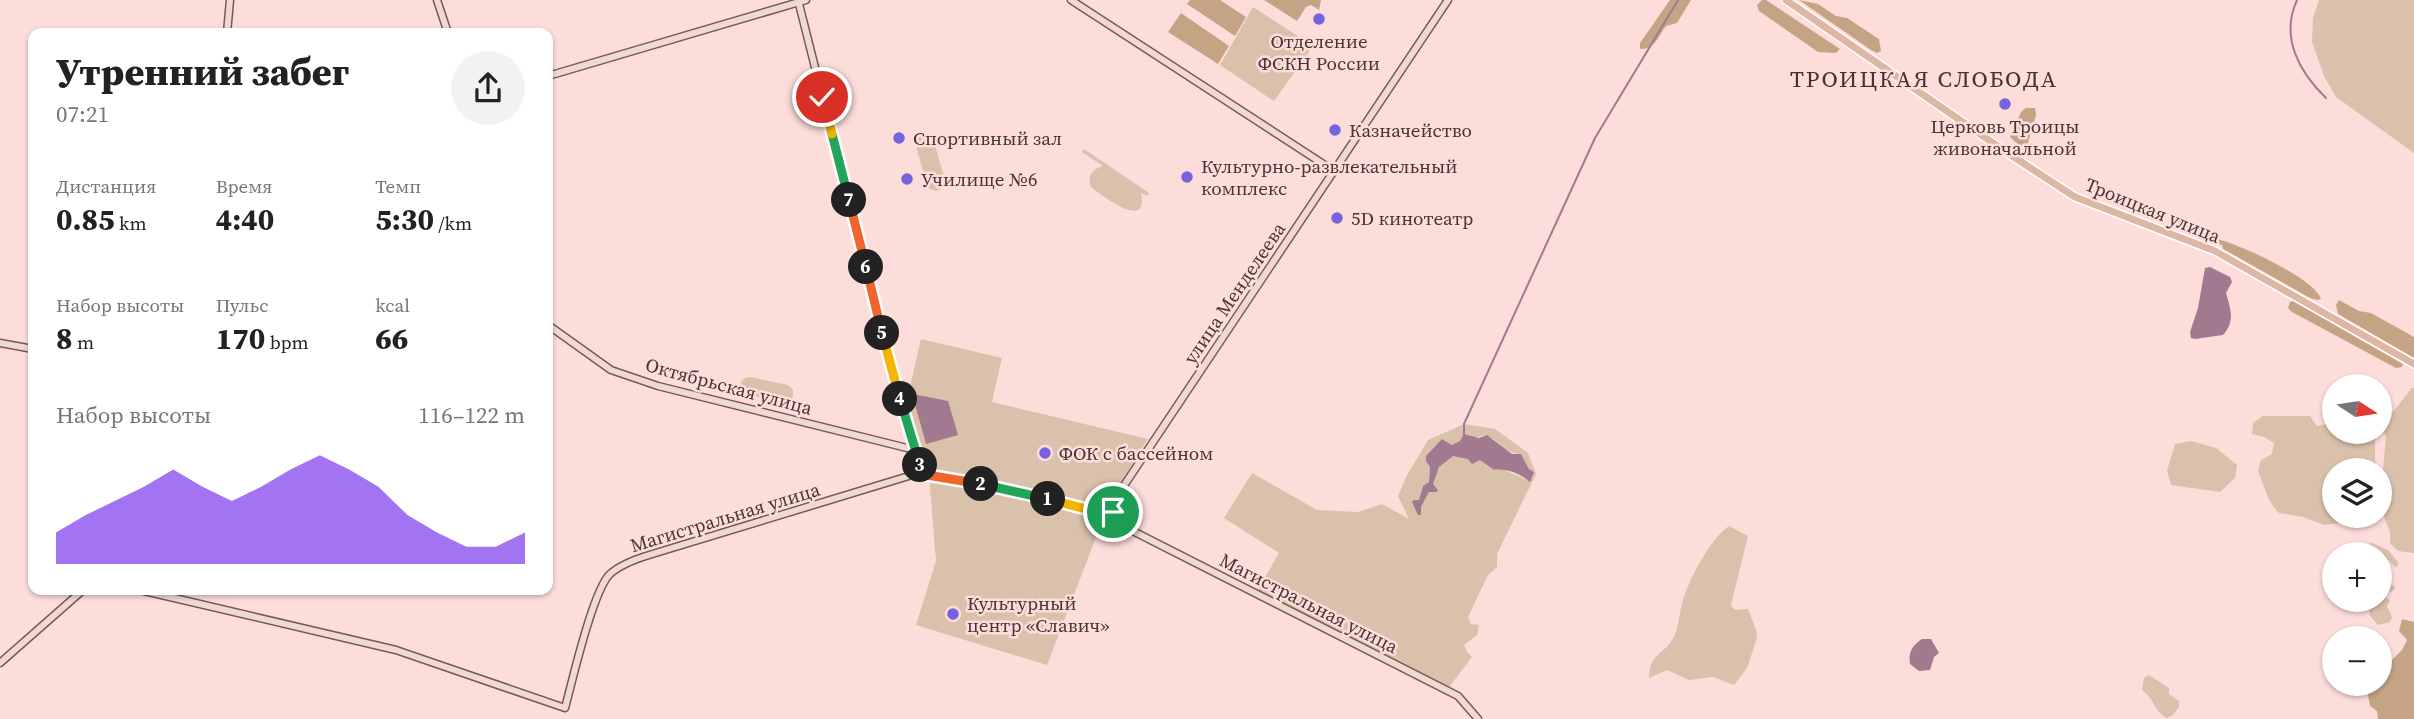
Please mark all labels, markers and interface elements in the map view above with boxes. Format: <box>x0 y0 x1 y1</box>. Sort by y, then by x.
marker: Отделение ФСКН России <box>1311 11 1327 27</box>
place label: Отделение ФСКН России <box>1258 28 1380 76</box>
text: Утренний забег <box>56 46 349 98</box>
button: share <box>451 51 525 125</box>
district label: ТРОИЦКАЯ СЛОБОДА <box>1790 63 2058 95</box>
pin <box>792 67 852 127</box>
icon: check <box>803 78 841 116</box>
marker: Церковь Троицы живоначальной <box>1997 96 2013 112</box>
text: 07:21 <box>56 98 109 130</box>
place label: Церковь Троицы живоначальной <box>1930 113 2080 161</box>
place label: Казначейство <box>1349 117 1472 143</box>
marker: Казначейство <box>1327 122 1343 138</box>
place label: Спортивный зал <box>913 125 1062 151</box>
marker: Спортивный зал <box>891 130 907 146</box>
place label: Культурно-развлекательный комплекс <box>1201 153 1458 201</box>
place label: Училище №6 <box>921 166 1038 192</box>
marker: Культурно-развлекательный комплекс <box>1179 169 1195 185</box>
marker: Училище №6 <box>899 171 915 187</box>
street label: Троицкая улица <box>2082 171 2225 249</box>
text: Дистанция <box>56 173 156 199</box>
text: Время <box>216 173 272 199</box>
text: Темп <box>375 173 421 199</box>
pin: 7 <box>832 182 866 218</box>
text: 7 <box>843 186 854 212</box>
text: 0.85 <box>56 199 115 240</box>
text: 4:40 <box>216 199 274 240</box>
text: 5:30 <box>375 199 434 240</box>
place label: 5D кинотеатр <box>1351 205 1473 231</box>
text: km <box>115 210 147 236</box>
text: /km <box>434 210 472 236</box>
marker: 5D кинотеатр <box>1329 210 1345 226</box>
street label: улица Менделеева <box>1177 217 1291 369</box>
pin: 6 <box>848 250 884 284</box>
text: 6 <box>860 253 871 279</box>
text: Набор высоты <box>56 292 184 318</box>
text: Пульс <box>216 292 268 318</box>
text: kcal <box>375 292 410 318</box>
pin: 5 <box>864 316 900 350</box>
text: 8 <box>56 318 73 359</box>
text: 170 <box>216 318 265 359</box>
text: 66 <box>375 318 408 359</box>
text: 5 <box>876 319 887 345</box>
text: m <box>73 329 94 355</box>
text: bpm <box>265 329 309 355</box>
street label: Октябрьская улица <box>643 351 816 421</box>
north arrow <box>2322 374 2392 444</box>
map controls <box>2322 374 2392 696</box>
pin: 4 <box>883 382 918 416</box>
text: 4 <box>894 385 905 411</box>
text: Набор высоты <box>56 399 211 431</box>
text: 116–122 m <box>418 399 525 431</box>
place label: ФОК с бассейном <box>1059 440 1213 466</box>
marker: ФОК с бассейном <box>1037 445 1053 461</box>
pin: 3 <box>902 448 937 482</box>
text: 3 <box>914 451 925 477</box>
button: layers <box>2322 458 2392 528</box>
pin: 2 <box>964 466 998 502</box>
text: 2 <box>975 470 986 496</box>
street label: Магистральная улица <box>627 476 823 558</box>
pin: 1 <box>1030 482 1066 516</box>
pin <box>1083 482 1143 542</box>
text: 1 <box>1042 485 1053 511</box>
icon: arrive <box>1094 493 1132 531</box>
button: + <box>2322 542 2392 612</box>
street label: Магистральная улица <box>1215 547 1403 659</box>
place label: Культурный центр «Славич» <box>967 590 1110 638</box>
marker: Культурный центр «Славич» <box>945 606 961 622</box>
button: − <box>2322 626 2392 696</box>

